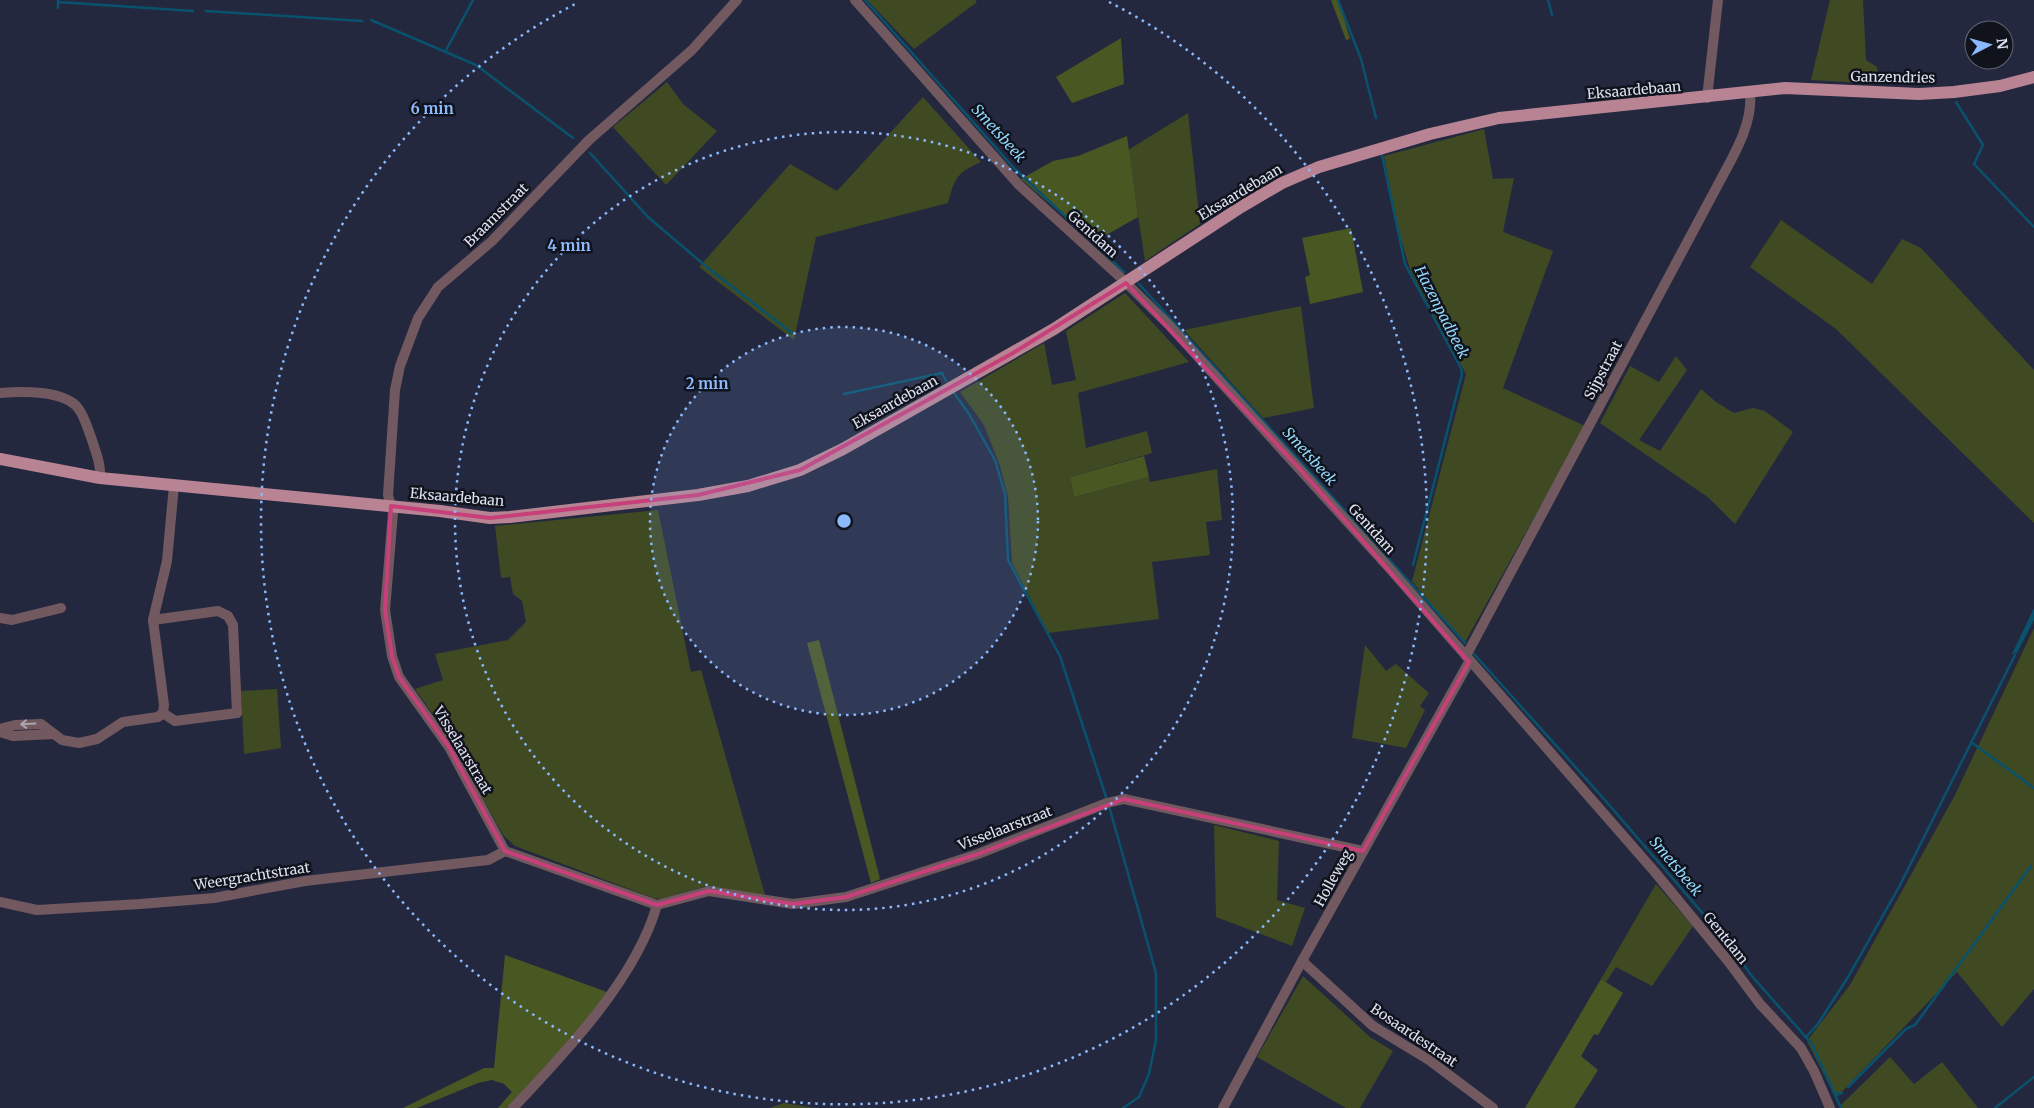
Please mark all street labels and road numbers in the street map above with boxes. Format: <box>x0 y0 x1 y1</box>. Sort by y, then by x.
street label: Ganzendries <box>1851 67 1936 87</box>
street label: Eksaardebaan <box>1586 77 1682 103</box>
street label: Eksaardebaan <box>1195 160 1285 224</box>
street label: Braamstraat <box>460 179 532 251</box>
street label: Gentdam <box>1064 207 1122 261</box>
street label: Sijpstraat <box>1580 337 1626 403</box>
street label: Eksaardebaan <box>849 371 941 433</box>
street label: Eksaardebaan <box>409 484 505 510</box>
street label: Gentdam <box>1345 500 1399 558</box>
street label: Visselaarstraat <box>429 702 497 798</box>
street label: Visselaarstraat <box>954 802 1055 855</box>
street label: Holleweg <box>1310 846 1356 910</box>
street label: Weergrachtstraat <box>192 858 312 894</box>
street label: Gentdam <box>1700 908 1753 968</box>
street label: Bosaardestraat <box>1367 999 1461 1071</box>

